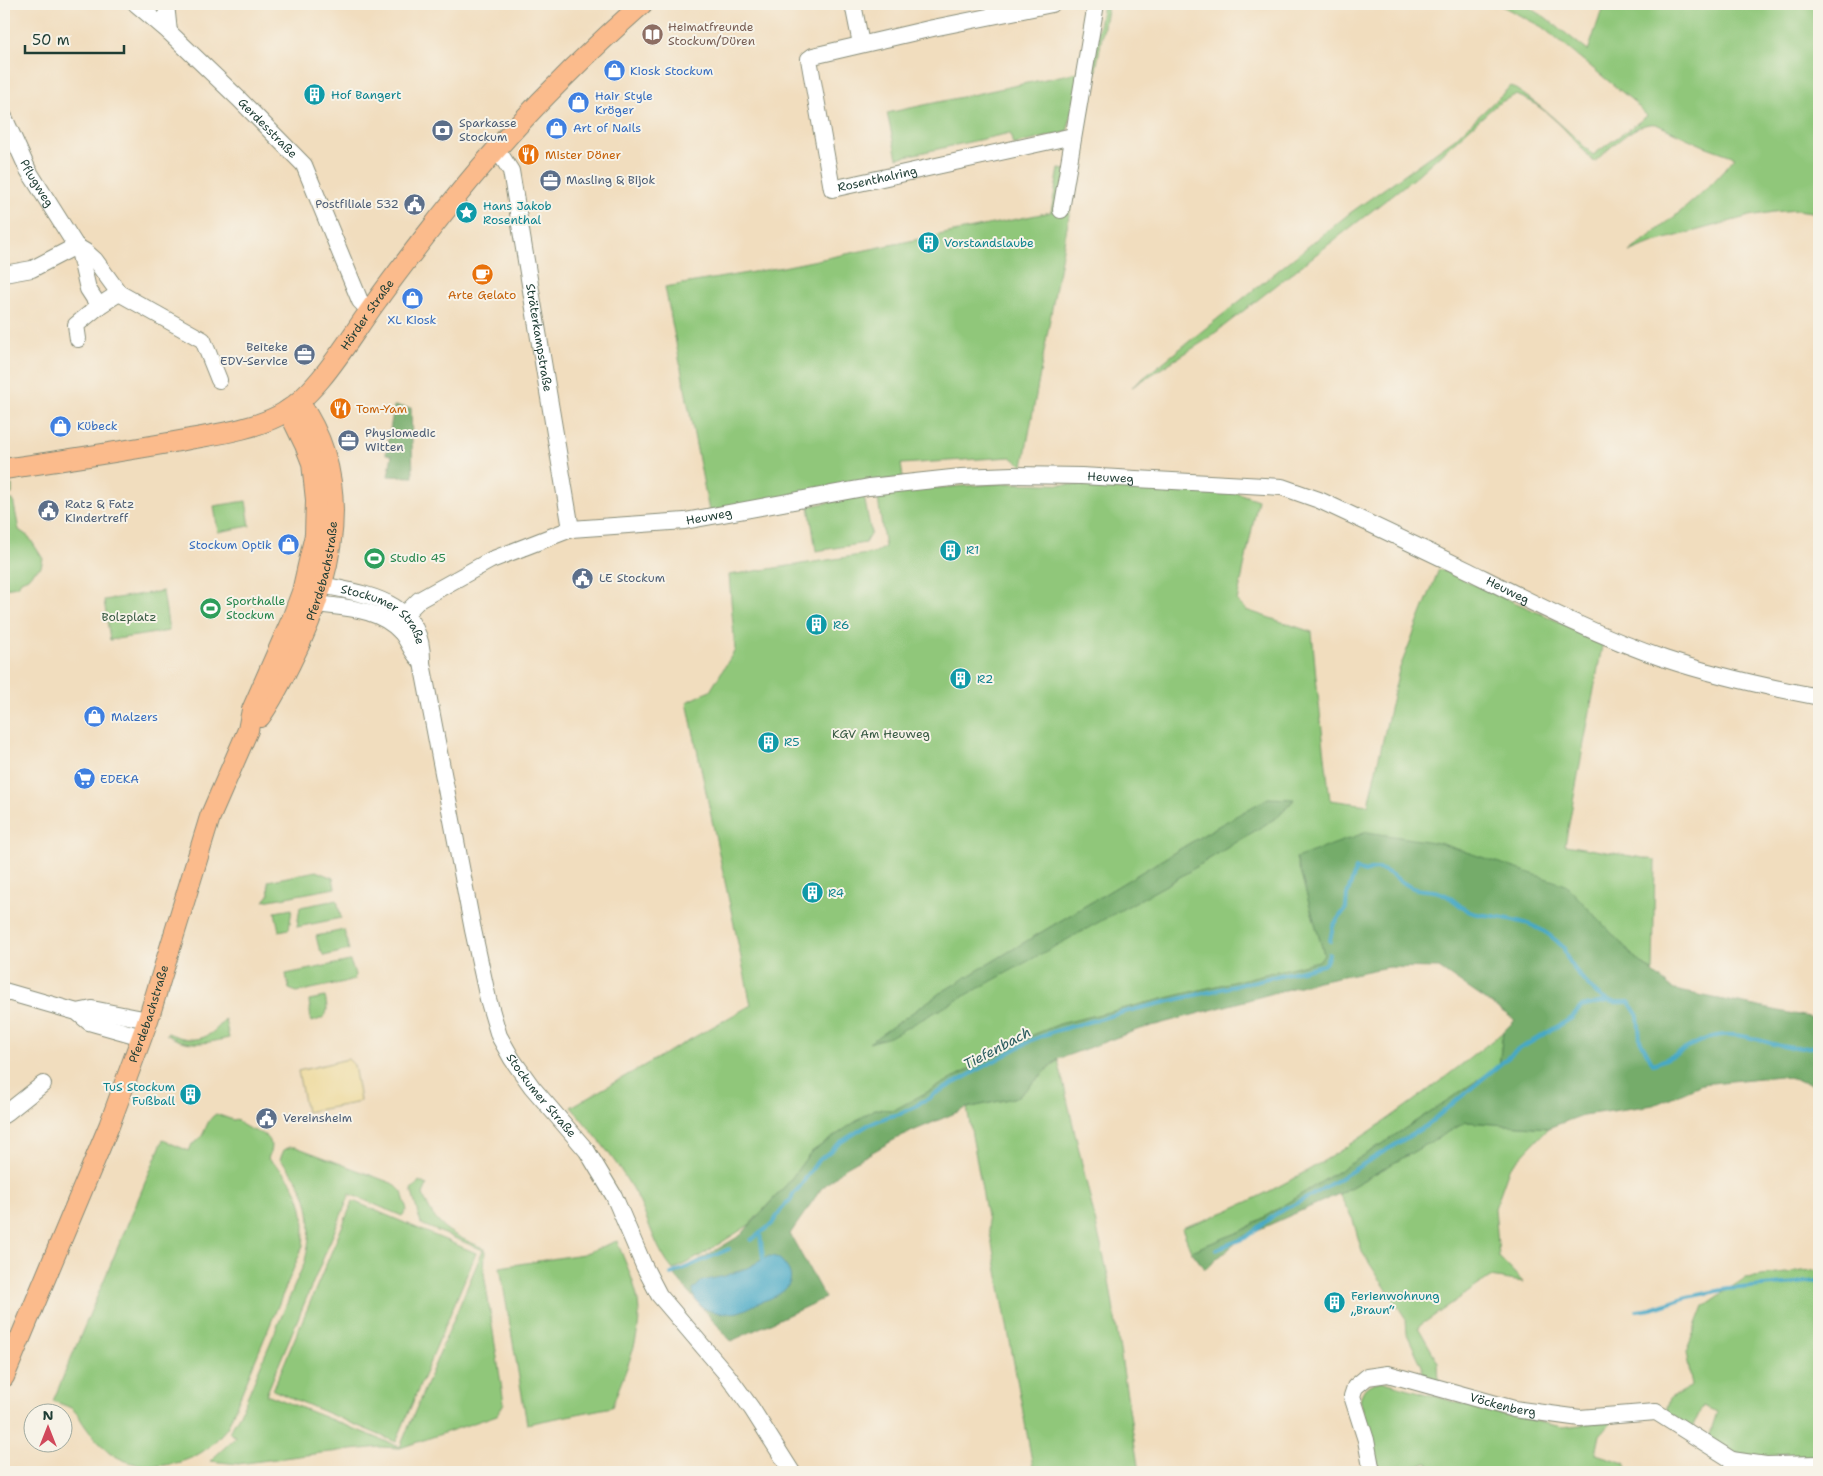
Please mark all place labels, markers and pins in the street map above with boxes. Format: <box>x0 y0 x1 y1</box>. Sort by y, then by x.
place label: Heimatfreunde Stockum/Düren <box>668 19 755 49</box>
library icon: Heimatfreunde Stockum/Düren <box>640 22 664 46</box>
shop icon: Kiosk Stockum <box>602 59 626 83</box>
place label: Kiosk Stockum <box>630 63 713 79</box>
building icon: Hof Bangert <box>303 83 327 107</box>
place label: Hof Bangert <box>331 87 401 103</box>
place label: Hair Style Kröger <box>595 88 653 118</box>
shop icon: Hair Style Kröger <box>567 91 591 115</box>
place label: Sparkasse Stockum <box>459 115 517 145</box>
shop icon: Art of Nails <box>545 116 569 140</box>
bank icon: Sparkasse Stockum <box>431 118 455 142</box>
place label: Art of Nails <box>573 120 641 136</box>
restaurant icon: Mister Döner <box>517 143 541 167</box>
place label: Mister Döner <box>545 147 622 163</box>
office icon: Masling & Bijok <box>538 168 562 192</box>
place label: Masling & Bijok <box>566 172 656 188</box>
public building icon: Postfiliale 532 <box>403 192 427 216</box>
place label: Postfiliale 532 <box>315 196 399 212</box>
place label: Hans Jakob Rosenthal <box>483 198 552 228</box>
place icon: Hans Jakob Rosenthal <box>455 201 479 225</box>
building icon: Vorstandslaube <box>916 231 940 255</box>
place label: Vorstandslaube <box>944 235 1034 251</box>
cafe icon: Arte Gelato <box>470 262 494 286</box>
shop icon: XL Kiosk <box>400 287 424 311</box>
place label: Arte Gelato <box>448 287 516 303</box>
place label: XL Kiosk <box>388 312 437 328</box>
place label: Beiteke EDV-Service <box>220 339 288 369</box>
office icon: Beiteke EDV-Service <box>292 342 316 366</box>
restaurant icon: Tom-Yam <box>328 397 352 421</box>
place label: Tom-Yam <box>356 401 407 417</box>
shop icon: Kübeck <box>49 414 73 438</box>
place label: Kübeck <box>77 418 118 434</box>
place label: Physiomedic Witten <box>365 425 436 455</box>
office icon: Physiomedic Witten <box>337 428 361 452</box>
place label: Ratz & Fatz Kindertreff <box>65 496 134 526</box>
public building icon: Ratz & Fatz Kindertreff <box>37 499 61 523</box>
shop icon: Stockum Optik <box>276 533 300 557</box>
place label: Stockum Optik <box>189 537 272 553</box>
building icon: R1 <box>938 538 962 562</box>
place label: R1 <box>966 542 979 558</box>
sports icon: Studio 45 <box>362 546 386 570</box>
place label: Studio 45 <box>390 550 446 566</box>
public building icon: LE Stockum <box>571 566 595 590</box>
place label: LE Stockum <box>599 570 665 586</box>
place label: Sporthalle Stockum <box>226 593 286 623</box>
sports icon: Sporthalle Stockum <box>198 596 222 620</box>
building icon: R6 <box>805 613 829 637</box>
place label: R6 <box>833 617 849 633</box>
building icon: R2 <box>949 667 973 691</box>
place label: R2 <box>977 671 993 687</box>
shop icon: Malzers <box>83 705 107 729</box>
place label: Malzers <box>111 709 158 725</box>
building icon: R5 <box>756 730 780 754</box>
place label: R5 <box>784 734 800 750</box>
supermarket icon: EDEKA <box>72 767 96 791</box>
place label: EDEKA <box>100 771 139 787</box>
building icon: R4 <box>800 881 824 905</box>
place label: R4 <box>828 885 844 901</box>
place label: TuS Stockum Fußball <box>103 1079 175 1109</box>
building icon: TuS Stockum Fußball <box>179 1082 203 1106</box>
public building icon: Vereinsheim <box>255 1106 279 1130</box>
place label: Vereinsheim <box>283 1110 352 1126</box>
place label: Ferienwohnung „Braun“ <box>1350 1288 1440 1318</box>
building icon: Ferienwohnung „Braun“ <box>1323 1291 1347 1315</box>

